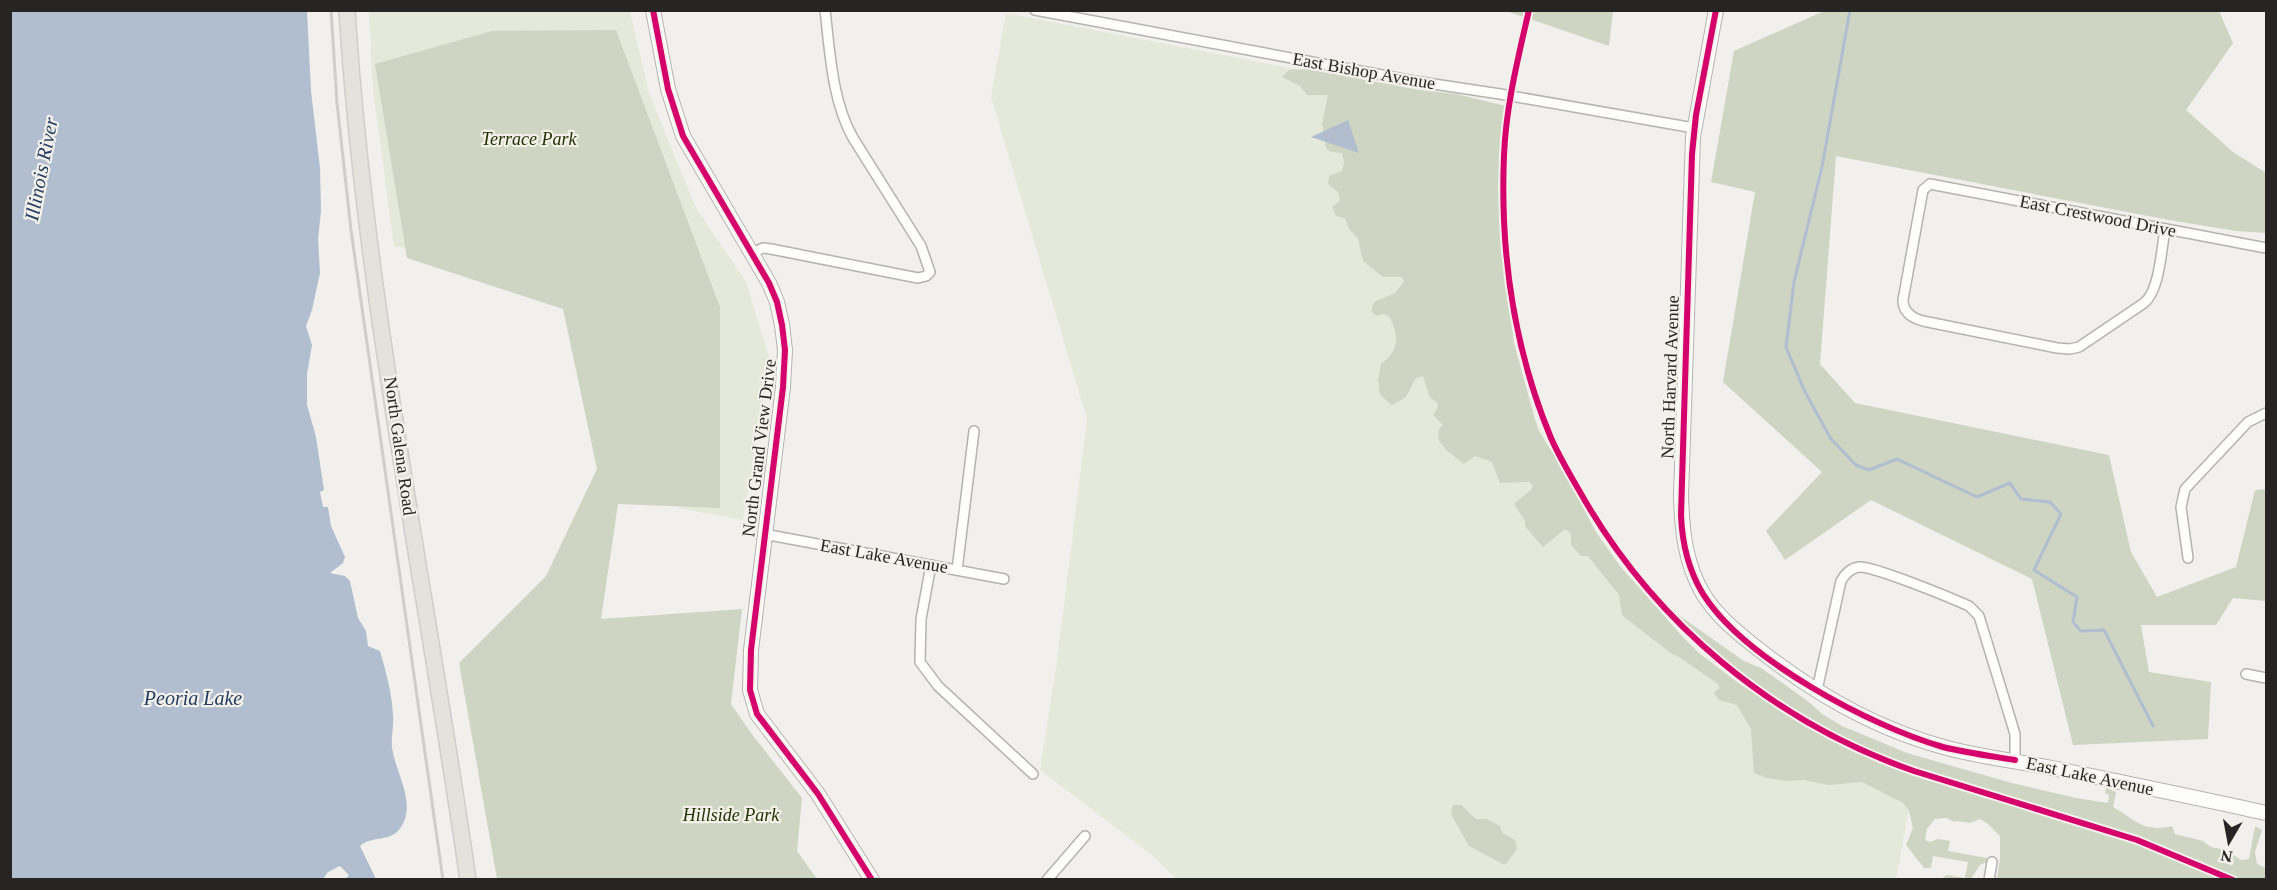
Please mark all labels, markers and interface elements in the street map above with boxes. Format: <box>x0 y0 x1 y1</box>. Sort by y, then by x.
street label: East Bishop Avenue <box>1291 49 1437 93</box>
water label: Illinois River <box>20 115 62 224</box>
park label: Terrace Park <box>482 129 577 149</box>
street label: East Crestwood Drive <box>2018 191 2178 241</box>
street label: North Harvard Avenue <box>1657 295 1683 459</box>
street label: North Grand View Drive <box>738 358 780 538</box>
street label: North Galena Road <box>380 375 420 517</box>
street label: East Lake Avenue <box>818 535 950 577</box>
water label: Peoria Lake <box>143 687 242 709</box>
street label: East Lake Avenue <box>2025 753 2155 799</box>
park label: Hillside Park <box>682 805 780 825</box>
north arrow <box>2199 812 2259 872</box>
text: N <box>2219 847 2234 866</box>

